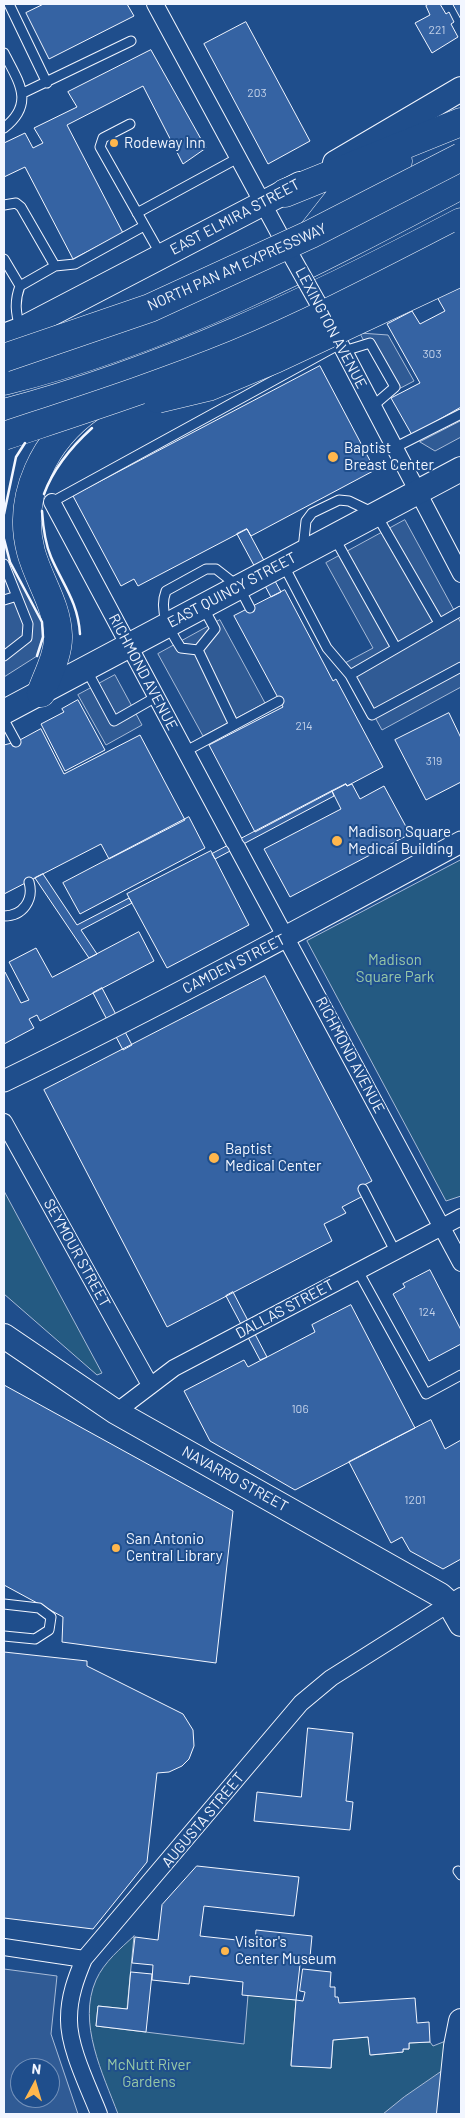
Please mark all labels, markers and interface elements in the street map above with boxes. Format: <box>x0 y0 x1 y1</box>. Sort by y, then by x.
house number: 221 <box>429 23 445 37</box>
house number: 203 <box>247 86 267 100</box>
place label: Rodeway Inn <box>124 134 205 152</box>
marker: Rodeway Inn <box>108 137 120 149</box>
street label: EAST ELMIRA STREET <box>167 175 303 259</box>
street label: NORTH PAN AM EXPRESSWAY <box>145 219 329 315</box>
street label: LEXINGTON AVENUE <box>291 264 371 392</box>
house number: 303 <box>422 347 442 361</box>
place label: Baptist Breast Center <box>344 439 434 474</box>
marker: Baptist Breast Center <box>326 450 340 464</box>
street label: EAST QUINCY STREET <box>165 548 299 632</box>
street label: RICHMOND AVENUE <box>105 611 181 733</box>
house number: 214 <box>295 719 313 733</box>
house number: 319 <box>426 754 442 768</box>
place label: Madison Square Medical Building <box>348 823 453 858</box>
marker: Madison Square Medical Building <box>330 834 344 848</box>
street label: CAMDEN STREET <box>179 930 289 998</box>
park label: Madison Square Park <box>356 951 434 986</box>
street label: RICHMOND AVENUE <box>312 994 388 1116</box>
place label: Baptist Medical Center <box>225 1140 322 1175</box>
marker: Baptist Medical Center <box>207 1151 221 1165</box>
street label: SEYMOUR STREET <box>40 1196 114 1310</box>
street label: DALLAS STREET <box>233 1275 337 1343</box>
house number: 124 <box>418 1305 436 1319</box>
house number: 106 <box>291 1402 309 1416</box>
street label: NAVARRO STREET <box>179 1442 291 1516</box>
house number: 1201 <box>404 1493 426 1507</box>
place label: San Antonio Central Library <box>126 1530 223 1565</box>
marker: San Antonio Central Library <box>110 1542 122 1554</box>
street label: AUGUSTA STREET <box>158 1769 248 1871</box>
place label: Visitor's Center Museum <box>235 1933 336 1968</box>
marker: Visitor's Center Museum <box>219 1945 231 1957</box>
park label: McNutt River Gardens <box>107 2056 191 2091</box>
north arrow <box>10 2058 60 2108</box>
text: N <box>31 2060 42 2078</box>

